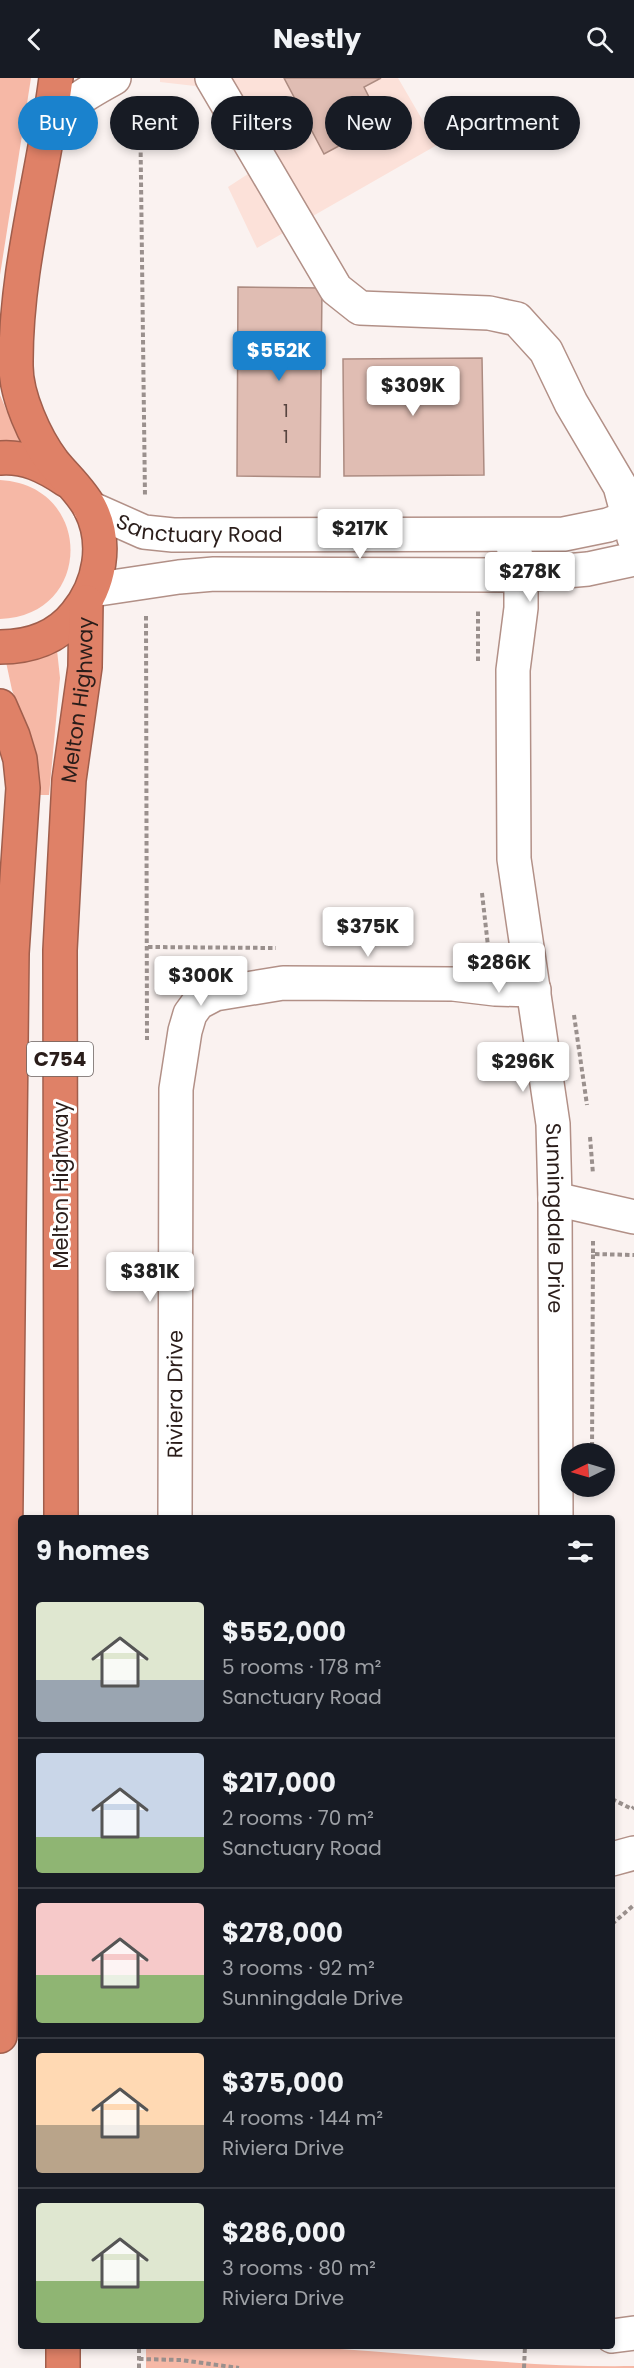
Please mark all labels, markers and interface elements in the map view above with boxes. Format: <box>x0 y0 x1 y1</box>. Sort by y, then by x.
text: Nestly <box>273 20 361 57</box>
icon: back <box>18 23 51 56</box>
icon: search <box>583 23 616 56</box>
chip: Buy <box>18 96 98 150</box>
chip: Rent <box>110 96 199 150</box>
chip: Filters <box>211 96 313 150</box>
chip: New <box>325 96 412 150</box>
chip: Apartment <box>424 96 580 150</box>
pin: $552K <box>237 331 321 382</box>
text: $552K <box>247 336 311 364</box>
pin: $309K <box>371 366 455 417</box>
text: $309K <box>381 371 445 399</box>
house number: 1 <box>283 398 289 423</box>
house number: 1 <box>283 424 289 449</box>
street label: Sanctuary Road <box>112 506 283 549</box>
pin: $217K <box>318 509 402 560</box>
text: $217K <box>332 514 388 542</box>
pin: $278K <box>488 552 572 603</box>
text: $278K <box>499 557 561 585</box>
street label: Melton Highway <box>54 616 100 785</box>
pin: $375K <box>326 907 410 958</box>
text: $375K <box>337 912 399 940</box>
pin: $286K <box>457 943 541 994</box>
text: $286K <box>467 948 531 976</box>
pin: $300K <box>159 956 243 1007</box>
text: $300K <box>168 961 234 989</box>
road number: C754 <box>27 1042 93 1076</box>
pin: $296K <box>481 1042 565 1093</box>
text: $296K <box>491 1047 555 1075</box>
street label: Melton Highway <box>46 1101 75 1268</box>
street label: Sunningdale Drive <box>539 1123 570 1313</box>
pin: $381K <box>108 1252 192 1303</box>
text: $381K <box>120 1257 180 1285</box>
street label: Riviera Drive <box>160 1330 189 1458</box>
north arrow <box>561 1443 615 1497</box>
map controls <box>561 1443 615 1497</box>
text: 9 homes <box>36 1533 150 1569</box>
icon: filters <box>564 1535 597 1568</box>
text: $552,000 <box>222 1614 346 1650</box>
icon: home <box>84 1626 156 1698</box>
text: 5 rooms · 178 m² <box>222 1653 381 1681</box>
text: Sanctuary Road <box>222 1683 382 1711</box>
text: $217,000 <box>222 1765 336 1801</box>
icon: home <box>84 1777 156 1849</box>
text: 2 rooms · 70 m² <box>222 1804 374 1832</box>
text: Sanctuary Road <box>222 1834 382 1862</box>
text: $278,000 <box>222 1915 343 1951</box>
icon: home <box>84 1927 156 1999</box>
text: 3 rooms · 92 m² <box>222 1954 375 1982</box>
text: Sunningdale Drive <box>222 1984 403 2012</box>
text: $375,000 <box>222 2065 344 2101</box>
icon: home <box>84 2077 156 2149</box>
text: 4 rooms · 144 m² <box>222 2104 383 2132</box>
text: Riviera Drive <box>222 2134 344 2162</box>
text: $286,000 <box>222 2215 346 2251</box>
icon: home <box>84 2227 156 2299</box>
text: 3 rooms · 80 m² <box>222 2254 376 2282</box>
text: Riviera Drive <box>222 2284 344 2312</box>

